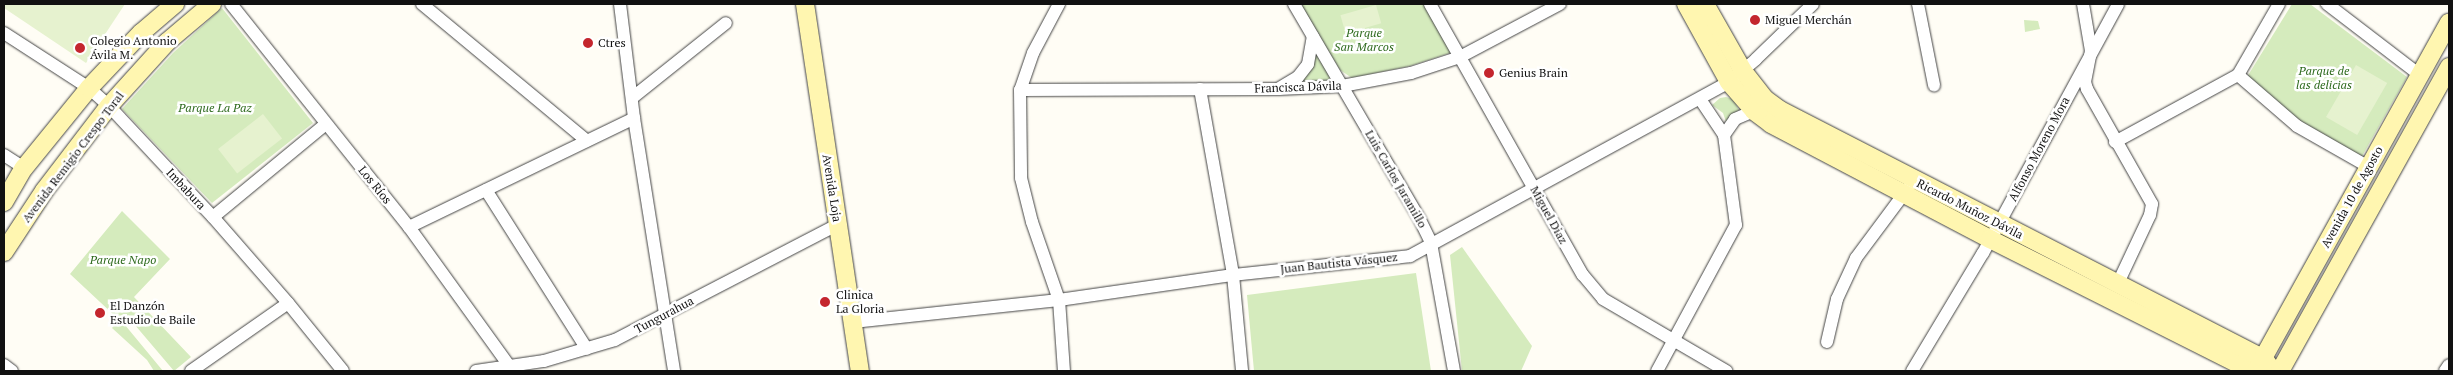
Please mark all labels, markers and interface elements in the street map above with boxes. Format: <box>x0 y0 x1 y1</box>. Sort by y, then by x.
place label: Miguel Merchán <box>1765 13 1852 27</box>
marker: Miguel Merchán <box>1749 14 1761 26</box>
park label: Parque San Marcos <box>1334 26 1394 54</box>
place label: Colegio Antonio Ávila M. <box>90 34 177 62</box>
place label: Ctres <box>598 36 626 50</box>
marker: Ctres <box>582 37 594 49</box>
marker: Colegio Antonio Ávila M. <box>74 42 86 54</box>
park label: Parque de las delicias <box>2296 64 2352 92</box>
place label: Genius Brain <box>1499 66 1568 80</box>
marker: Genius Brain <box>1483 67 1495 79</box>
street label: Francisca Dávila <box>1254 78 1342 96</box>
street label: Avenida Remigio Crespo Toral <box>19 89 127 225</box>
street label: Alfonso Moreno Mora <box>2005 94 2073 204</box>
park label: Parque La Paz <box>178 101 252 115</box>
street label: Luis Carlos Jaramillo <box>1362 128 1430 230</box>
street label: Avenida 10 de Agosto <box>2318 144 2386 250</box>
street label: Avenida Loja <box>820 153 844 223</box>
street label: Los Ríos <box>355 163 395 207</box>
street label: Imbabura <box>163 165 209 213</box>
street label: Ricardo Muñoz Dávila <box>1914 176 2026 242</box>
street label: Miguel Diaz <box>1527 184 1571 246</box>
street label: Juan Bautista Vásquez <box>1279 250 1399 276</box>
park label: Parque Napo <box>90 253 156 267</box>
place label: Clinica La Gloria <box>836 288 884 316</box>
street label: Tungurahua <box>632 293 696 337</box>
marker: Clinica La Gloria <box>818 295 832 309</box>
place label: El Danzón Estudio de Baile <box>110 299 196 327</box>
marker: El Danzón Estudio de Baile <box>94 307 106 319</box>

